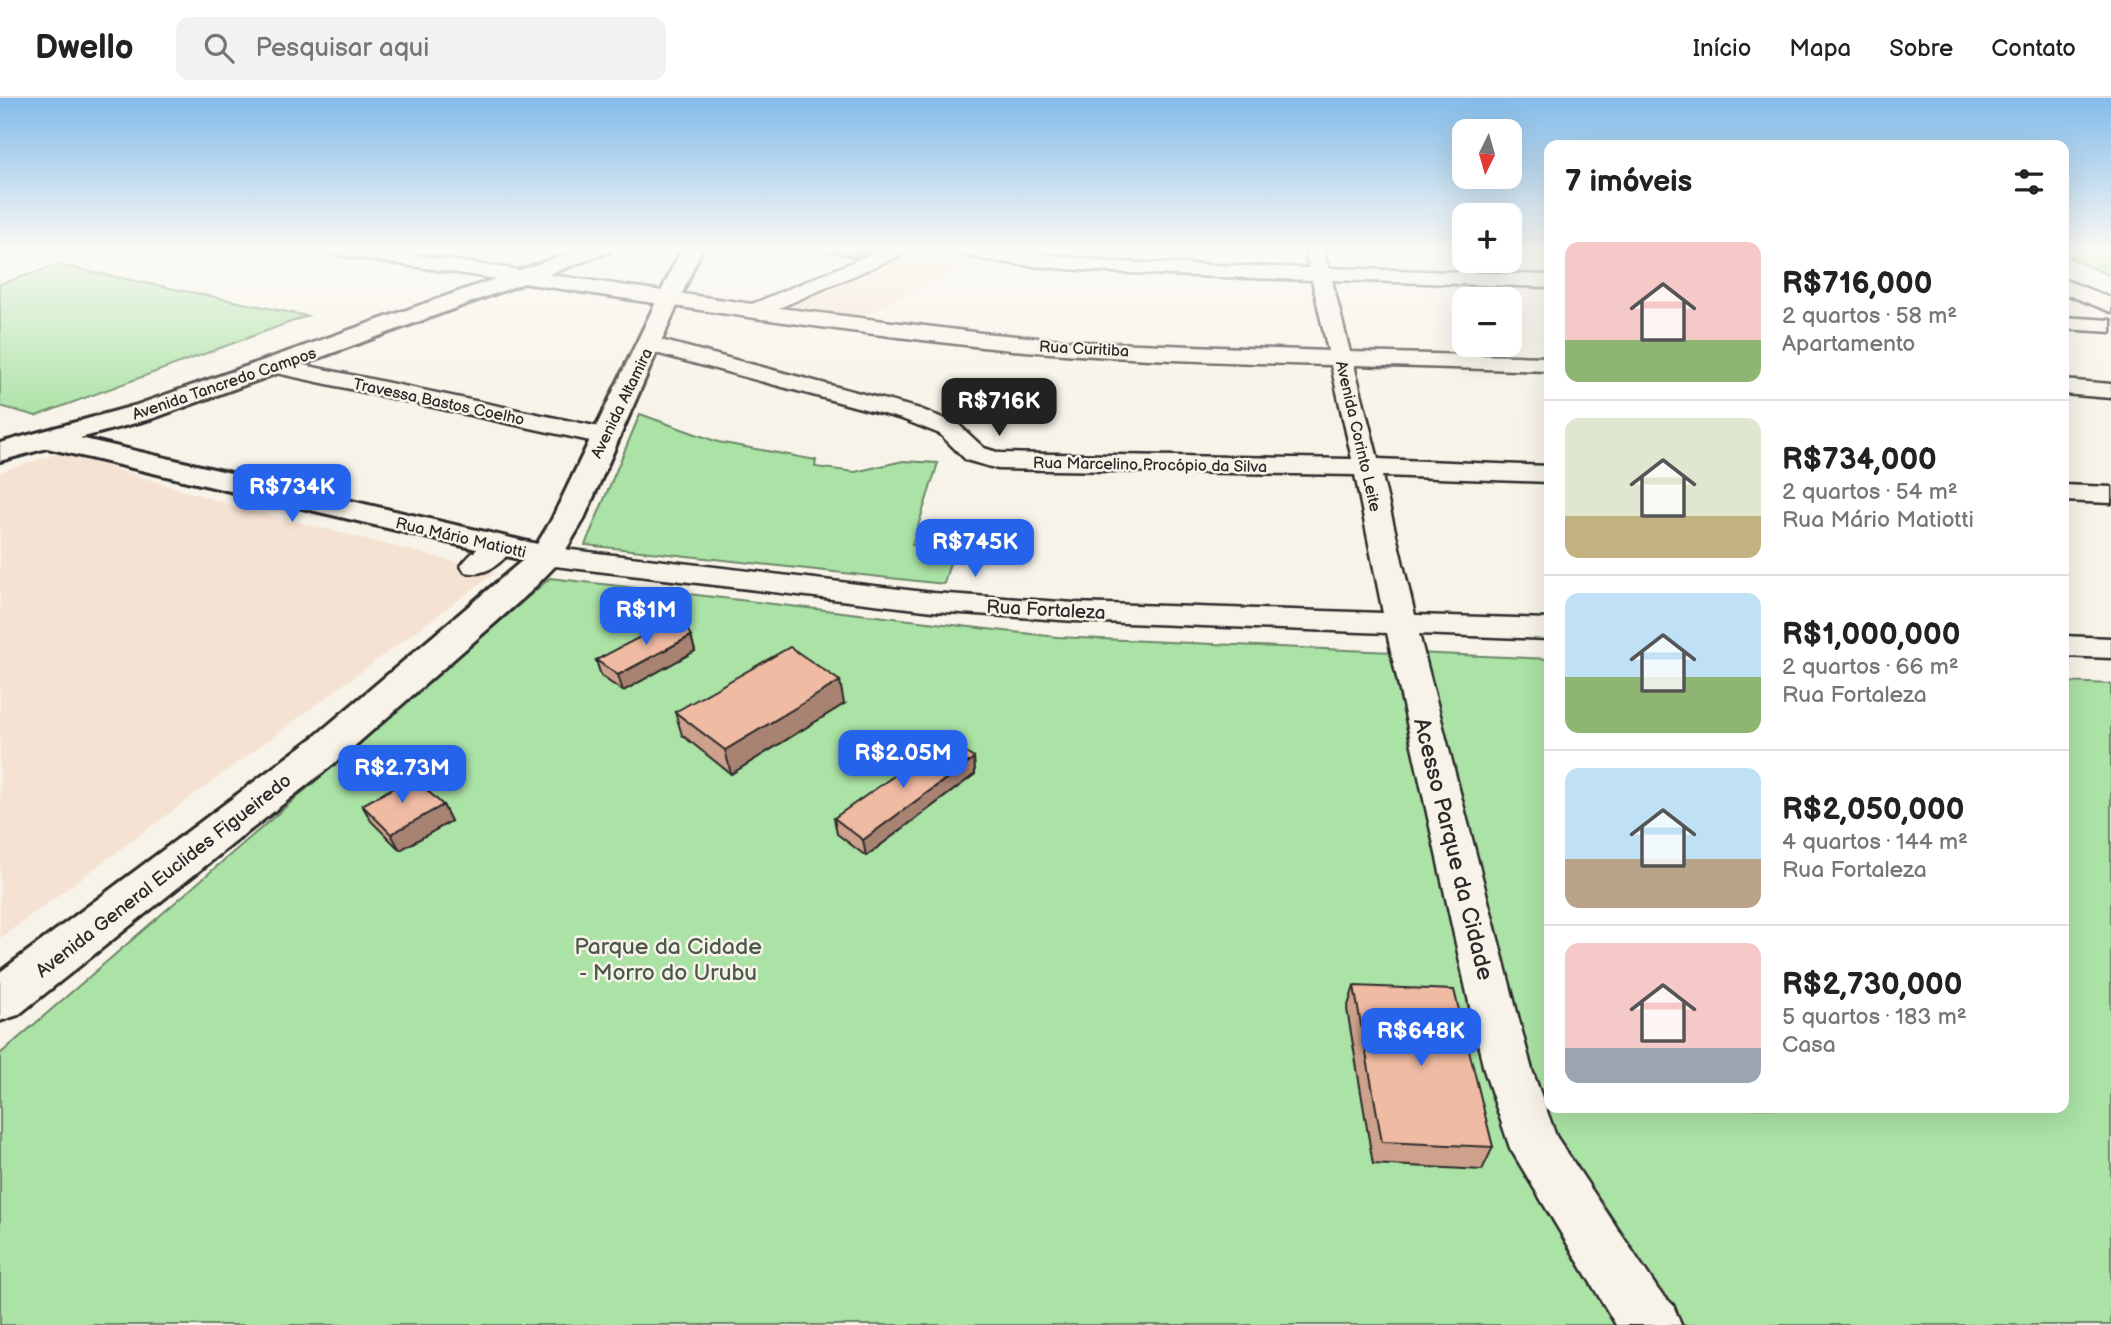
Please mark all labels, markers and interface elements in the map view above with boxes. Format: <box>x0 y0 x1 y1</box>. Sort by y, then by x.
search box <box>176 17 666 80</box>
text: Dwello <box>35 28 134 68</box>
icon: search <box>200 29 238 67</box>
text: Pesquisar aqui <box>256 33 429 64</box>
text: Início <box>1693 34 1751 63</box>
text: Mapa <box>1789 34 1851 63</box>
text: Sobre <box>1889 34 1953 63</box>
text: Contato <box>1991 34 2076 63</box>
north arrow <box>1452 119 1522 189</box>
map controls <box>1452 119 1522 357</box>
icon: filters <box>2010 163 2048 201</box>
text: 7 imóveis <box>1565 164 1692 200</box>
button: + <box>1452 203 1522 273</box>
text: R$716,000 <box>1782 266 1932 302</box>
icon: home <box>1621 270 1705 354</box>
button: − <box>1452 287 1522 357</box>
text: 2 quartos · 58 m² <box>1782 302 1957 330</box>
text: Apartamento <box>1782 330 1915 358</box>
street label: Rua Curitiba <box>1038 338 1129 361</box>
street label: Avenida Tancredo Campos <box>130 344 319 425</box>
street label: Avenida Altamira <box>588 346 657 462</box>
street label: Avenida Corinto Leite <box>1331 359 1384 514</box>
street label: Travessa Bastos Coelho <box>351 375 526 430</box>
pin: R$716K <box>942 378 1056 438</box>
text: R$716K <box>958 387 1040 415</box>
text: R$734,000 <box>1782 442 1937 478</box>
icon: home <box>1621 446 1705 530</box>
street label: Rua Marcelino Procópio da Silva <box>1033 454 1267 477</box>
pin: R$734K <box>235 464 349 524</box>
text: R$734K <box>249 473 335 501</box>
text: 2 quartos · 54 m² <box>1782 478 1958 506</box>
text: Rua Mário Matiotti <box>1782 506 1974 534</box>
street label: Rua Mário Matiotti <box>394 514 528 563</box>
pin: R$745K <box>918 519 1032 579</box>
text: R$745K <box>932 528 1018 556</box>
pin: R$1M <box>605 588 687 647</box>
text: R$1M <box>616 596 676 624</box>
street label: Rua Fortaleza <box>986 596 1106 625</box>
text: R$1,000,000 <box>1782 617 1960 653</box>
icon: home <box>1621 621 1705 705</box>
text: 2 quartos · 66 m² <box>1782 653 1959 681</box>
text: Rua Fortaleza <box>1782 681 1927 709</box>
street label: Acesso Parque da Cidade <box>1407 715 1499 983</box>
pin: R$2.05M <box>838 730 968 790</box>
text: R$2.05M <box>854 739 952 767</box>
pin: R$2.73M <box>337 746 467 805</box>
text: R$2.73M <box>354 754 450 782</box>
street label: Avenida General Euclides Figueiredo <box>32 769 296 983</box>
text: R$2,050,000 <box>1782 792 1964 828</box>
icon: home <box>1621 796 1705 880</box>
text: 4 quartos · 144 m² <box>1782 828 1968 856</box>
text: Rua Fortaleza <box>1782 856 1927 884</box>
park label: Parque da Cidade - Morro do Urubu <box>574 933 762 987</box>
text: R$2,730,000 <box>1782 967 1962 1003</box>
icon: home <box>1621 971 1705 1055</box>
text: 5 quartos · 183 m² <box>1782 1003 1967 1031</box>
pin: R$648K <box>1364 1009 1478 1068</box>
text: R$648K <box>1377 1017 1465 1045</box>
text: Casa <box>1782 1031 1836 1059</box>

